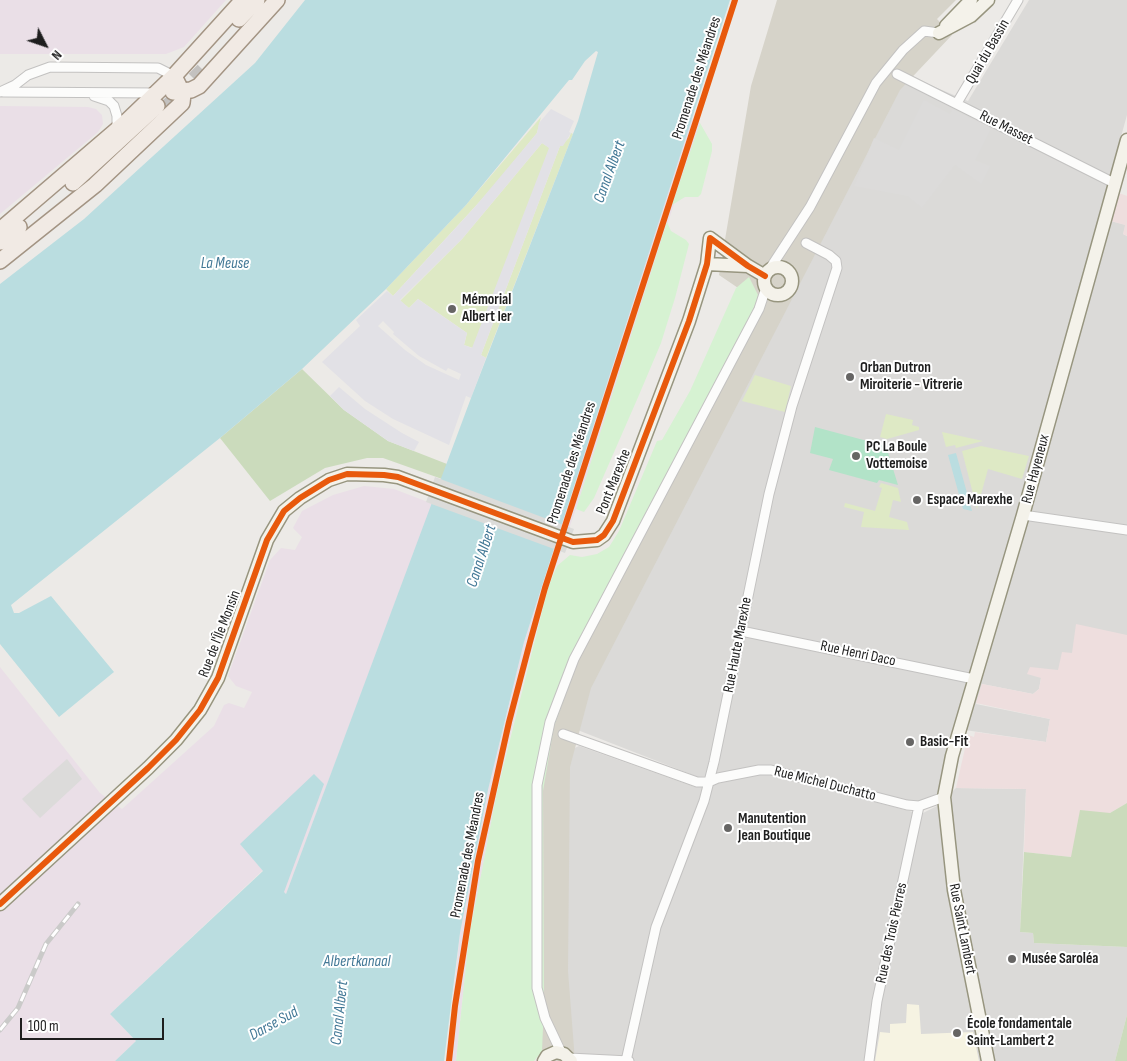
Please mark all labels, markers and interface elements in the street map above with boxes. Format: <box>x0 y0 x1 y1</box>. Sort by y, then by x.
street label: Promenade des Méandres <box>669 14 725 142</box>
street label: Quai du Bassin <box>962 16 1014 88</box>
north arrow <box>20 20 70 70</box>
text: N <box>48 47 66 64</box>
street label: Rue Masset <box>976 107 1036 149</box>
water label: Canal Albert <box>590 138 630 206</box>
water label: La Meuse <box>201 254 249 274</box>
place label: Mémorial Albert Ier <box>462 291 512 326</box>
marker: Mémorial Albert Ier <box>446 303 458 315</box>
place label: Orban Dutron Miroiterie - Vitrerie <box>860 359 963 394</box>
marker: Orban Dutron Miroiterie - Vitrerie <box>844 371 856 383</box>
street label: Promenade des Méandres <box>544 399 600 527</box>
street label: Rue Hayeneux <box>1018 432 1054 506</box>
place label: PC La Boule Vottemoise <box>866 438 927 473</box>
street label: Pont Marexhe <box>593 447 635 517</box>
marker: PC La Boule Vottemoise <box>850 450 862 462</box>
place label: Espace Marexhe <box>927 491 1013 509</box>
marker: Espace Marexhe <box>911 494 923 506</box>
water label: Canal Albert <box>463 522 501 590</box>
street label: Rue de l'Île Monsin <box>195 588 245 680</box>
street label: Rue Haute Marexhe <box>720 596 756 694</box>
street label: Rue Henri Daco <box>819 637 897 671</box>
place label: Basic-Fit <box>920 733 968 751</box>
marker: Basic-Fit <box>904 736 916 748</box>
street label: Rue Michel Duchatto <box>772 763 878 805</box>
street label: Promenade des Méandres <box>447 790 489 920</box>
place label: Manutention Jean Boutique <box>738 810 811 845</box>
marker: Manutention Jean Boutique <box>722 822 734 834</box>
street label: Rue des Trois Pierres <box>873 881 911 985</box>
street label: Rue Saint Lambert <box>944 882 980 976</box>
place label: Musée Saroléa <box>1022 950 1098 968</box>
water label: Albertkanaal <box>324 952 390 972</box>
marker: Musée Saroléa <box>1006 953 1018 965</box>
water label: Canal Albert <box>327 980 353 1046</box>
water label: Darse Sud <box>246 1003 302 1045</box>
scale bar <box>22 1008 166 1040</box>
place label: École fondamentale Saint-Lambert 2 <box>967 1015 1072 1050</box>
text: 100 m <box>28 1017 59 1036</box>
marker: École fondamentale Saint-Lambert 2 <box>951 1027 963 1039</box>

